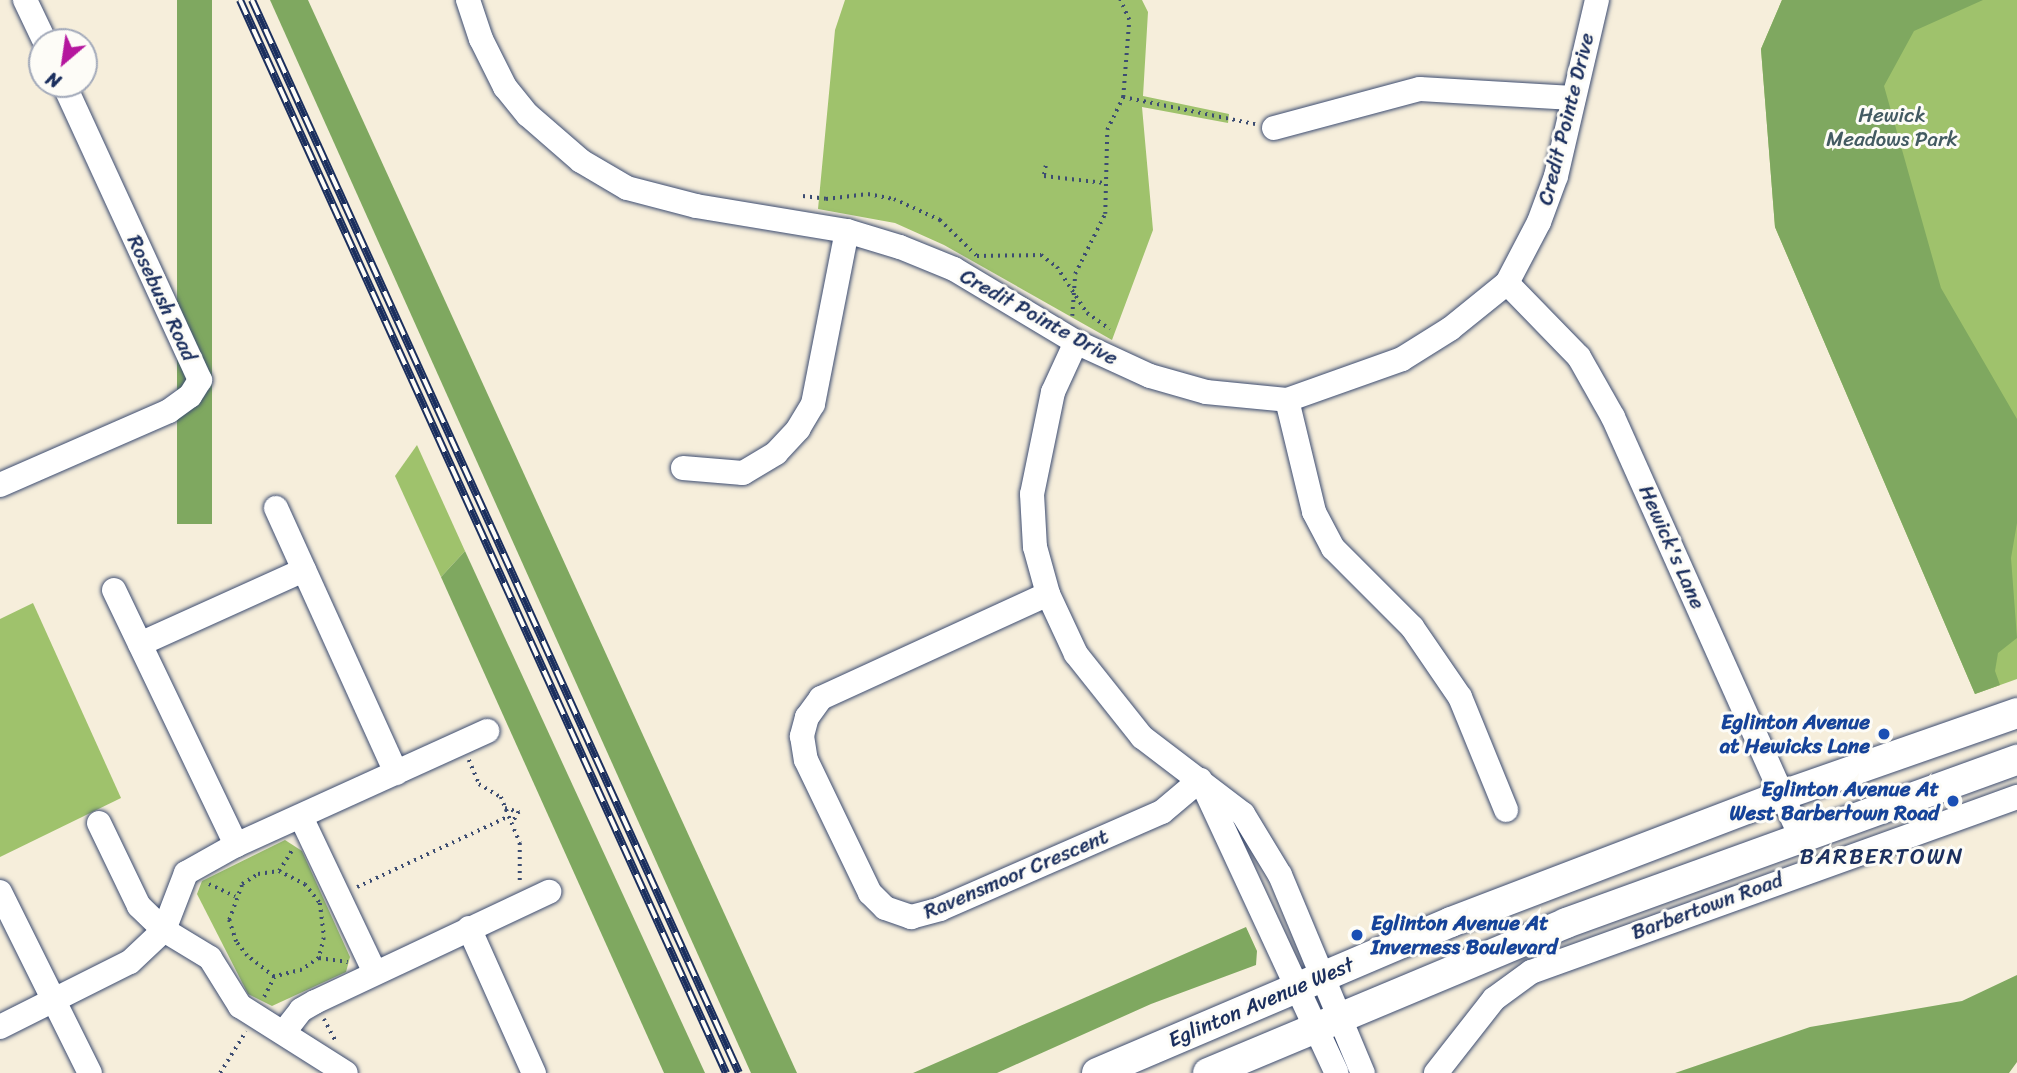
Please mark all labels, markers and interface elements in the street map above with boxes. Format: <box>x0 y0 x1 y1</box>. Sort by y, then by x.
north arrow <box>28 28 98 98</box>
street label: Credit Pointe Drive <box>1532 31 1600 207</box>
text: N <box>40 62 67 98</box>
park label: Hewick Meadows Park <box>1826 102 1958 152</box>
street label: Rosebush Road <box>122 231 202 365</box>
street label: Credit Pointe Drive <box>956 263 1122 371</box>
street label: Hewick's Lane <box>1633 481 1711 613</box>
place label: Eglinton Avenue at Hewicks Lane <box>1720 709 1870 759</box>
marker: Eglinton Avenue at Hewicks Lane <box>1876 726 1892 742</box>
place label: Eglinton Avenue At West Barbertown Road <box>1729 776 1939 826</box>
marker: Eglinton Avenue At West Barbertown Road <box>1945 793 1961 809</box>
street label: Ravensmoor Crescent <box>919 824 1113 924</box>
district label: BARBERTOWN <box>1800 843 1964 871</box>
street label: Barbertown Road <box>1628 867 1786 945</box>
place label: Eglinton Avenue At Inverness Boulevard <box>1371 910 1557 960</box>
marker: Eglinton Avenue At Inverness Boulevard <box>1349 927 1365 943</box>
street label: Eglinton Avenue West <box>1164 951 1358 1053</box>

